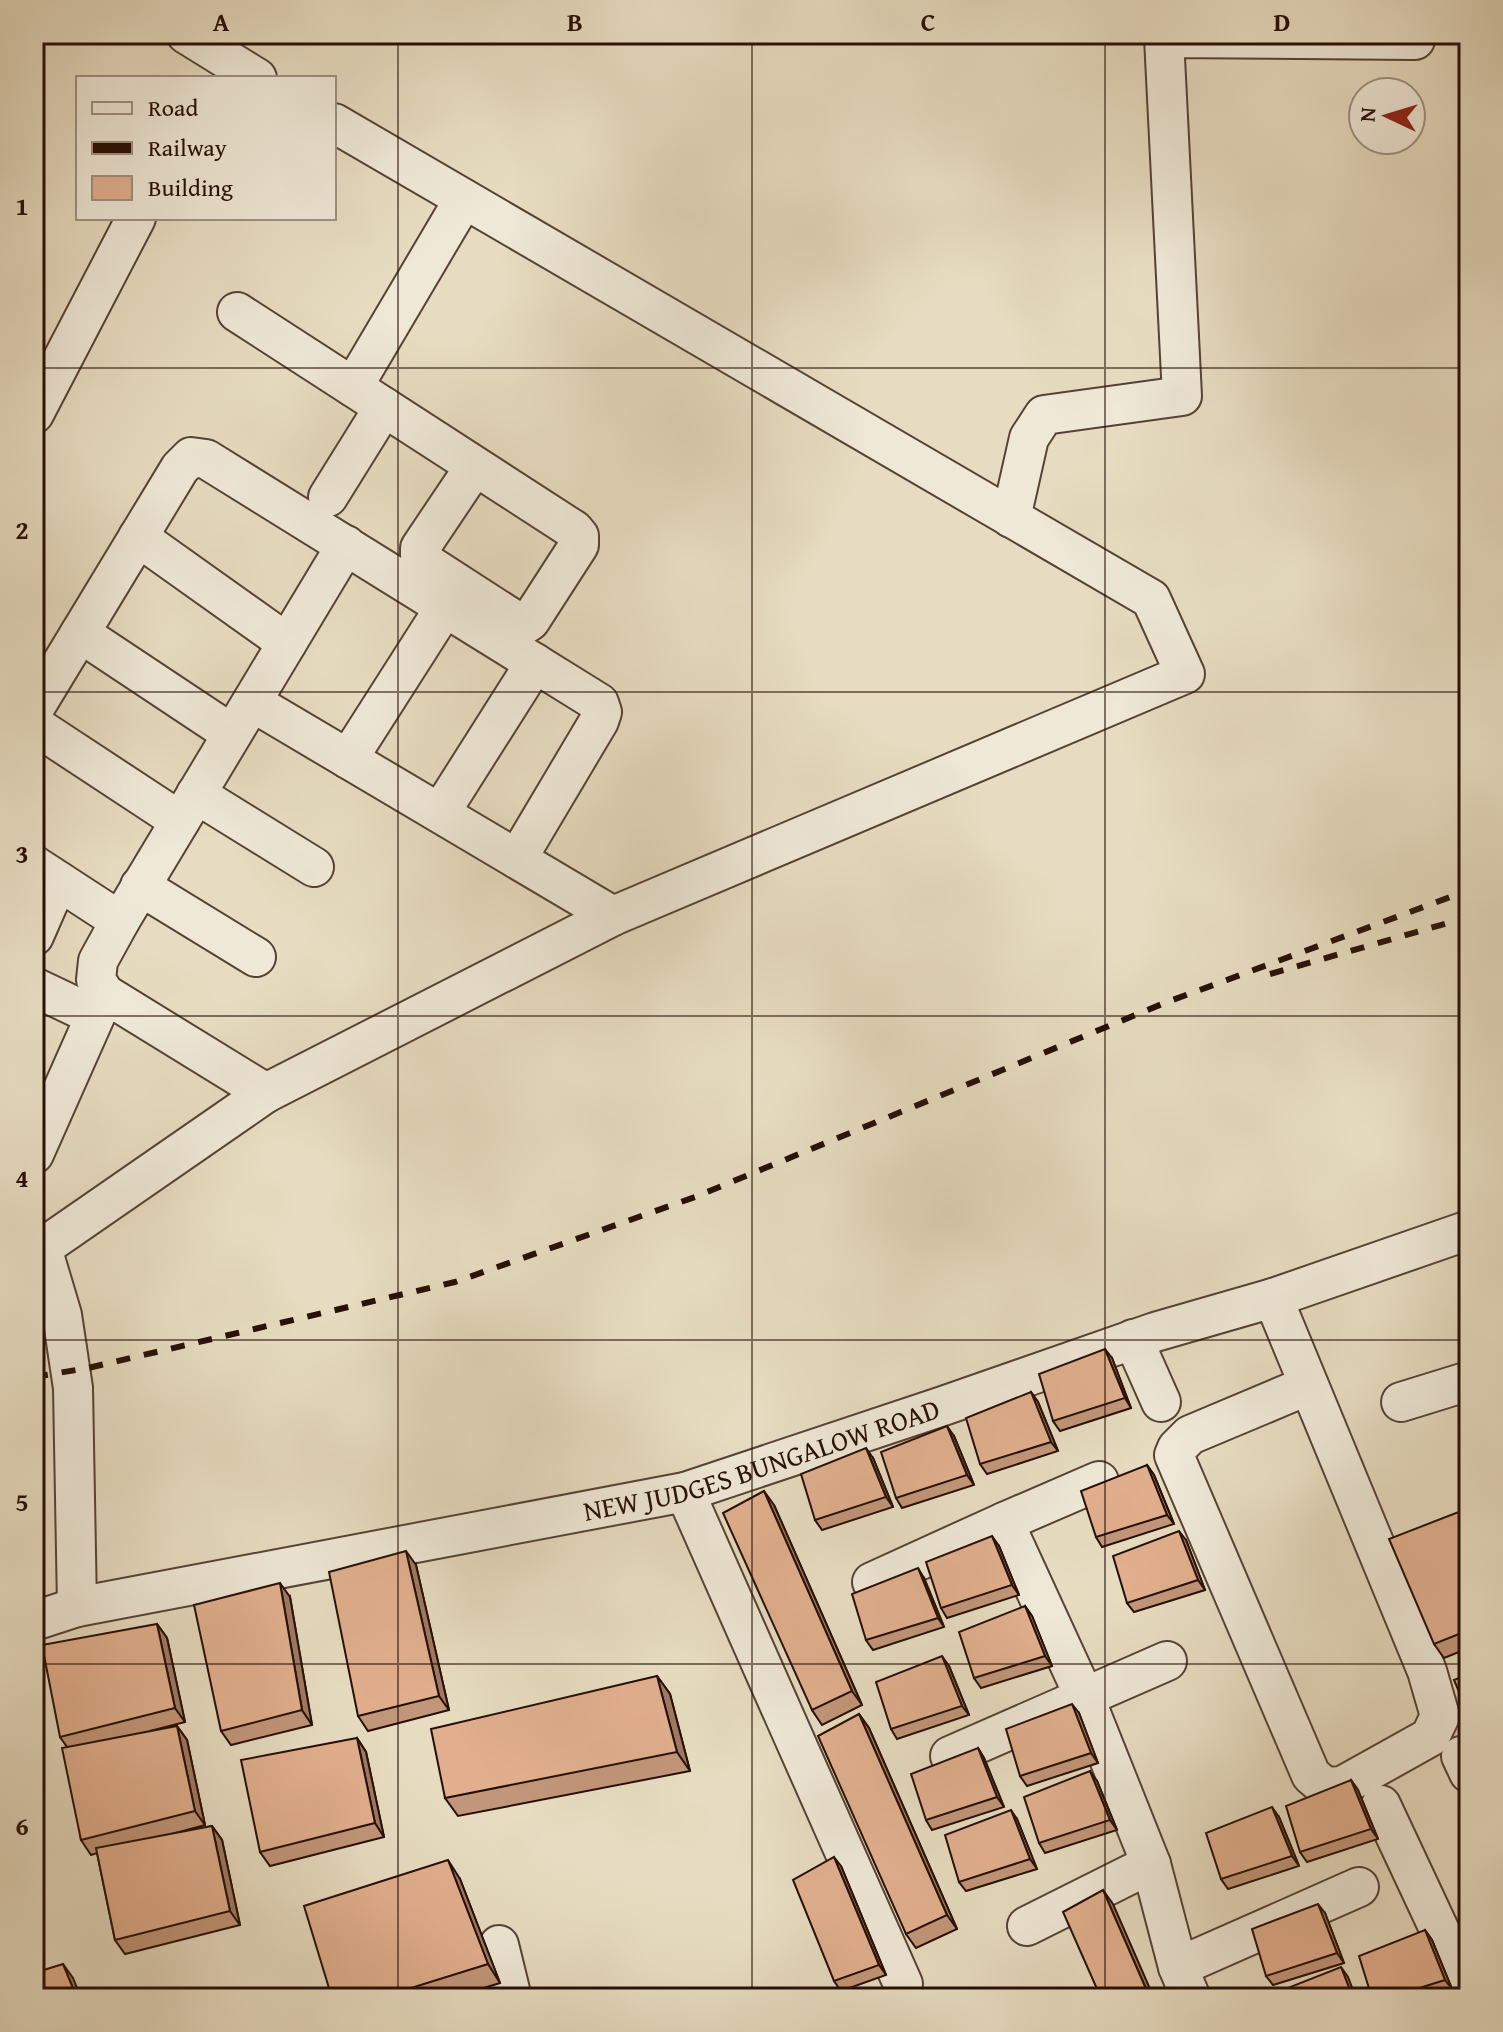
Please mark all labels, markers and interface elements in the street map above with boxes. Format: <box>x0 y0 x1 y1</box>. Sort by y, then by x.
text: A <box>213 2 230 41</box>
text: B <box>567 2 583 41</box>
text: C <box>921 2 935 41</box>
text: D <box>1274 2 1290 41</box>
legend <box>76 76 336 220</box>
north arrow <box>1347 76 1427 156</box>
text: Road <box>148 90 198 125</box>
text: N <box>1351 106 1384 123</box>
text: Railway <box>148 130 227 165</box>
text: Building <box>148 170 233 205</box>
text: 1 <box>15 186 29 225</box>
text: 2 <box>15 510 29 549</box>
text: 3 <box>15 834 29 873</box>
text: 4 <box>15 1158 29 1197</box>
street label: NEW JUDGES BUNGALOW ROAD <box>580 1388 945 1531</box>
text: 5 <box>15 1482 29 1521</box>
text: 6 <box>15 1806 29 1845</box>

